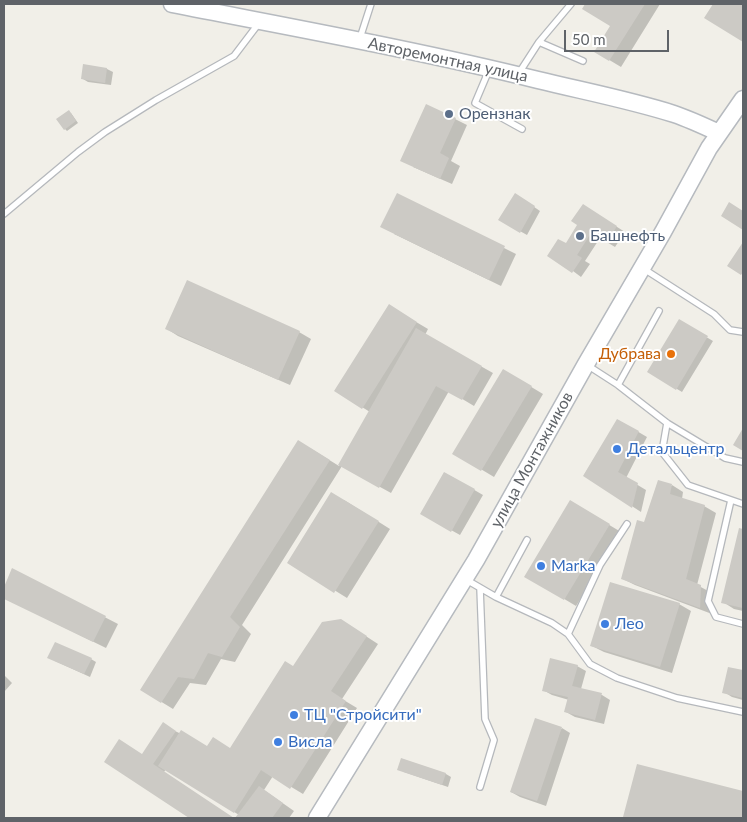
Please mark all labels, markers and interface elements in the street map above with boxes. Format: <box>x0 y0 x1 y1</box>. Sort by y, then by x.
scale bar <box>567 20 672 52</box>
text: 50 m <box>572 30 606 48</box>
street label: Авторемонтная улица <box>366 34 530 86</box>
place label: Орензнак <box>459 104 530 124</box>
marker: Орензнак <box>443 108 455 120</box>
place label: Башнефть <box>590 226 665 246</box>
marker: Башнефть <box>574 230 586 242</box>
place label: Дубрава <box>599 344 661 364</box>
marker: Дубрава <box>665 348 677 360</box>
street label: улица Монтажников <box>487 389 577 531</box>
place label: Детальцентр <box>627 439 724 459</box>
marker: Детальцентр <box>611 443 623 455</box>
place label: Marka <box>551 556 595 576</box>
marker: Marka <box>535 560 547 572</box>
place label: Лео <box>615 614 644 634</box>
marker: Лео <box>599 618 611 630</box>
place label: ТЦ "Стройсити" <box>304 705 422 725</box>
marker: ТЦ "Стройсити" <box>288 709 300 721</box>
place label: Висла <box>288 732 332 752</box>
marker: Висла <box>272 736 284 748</box>

